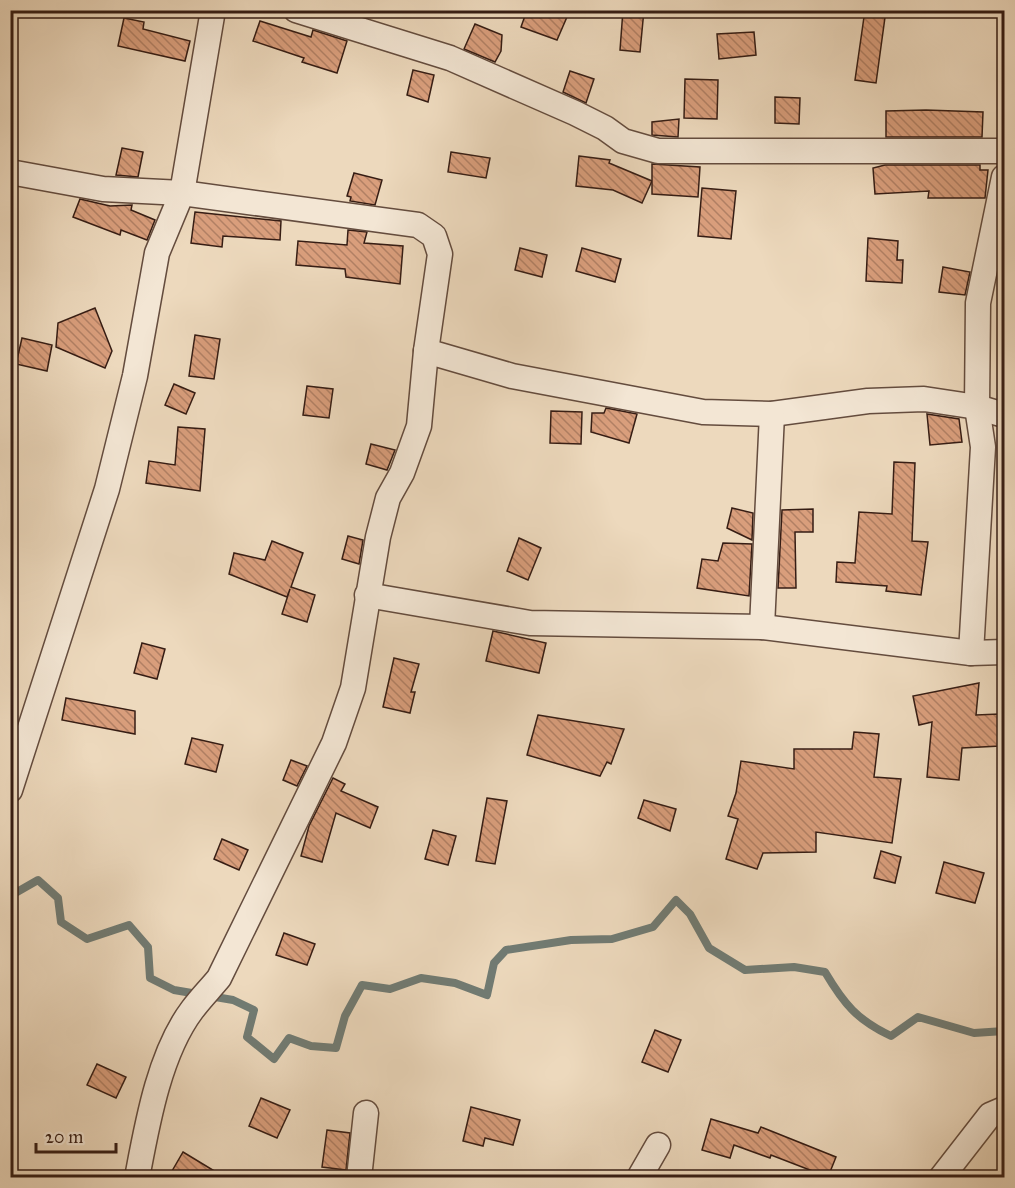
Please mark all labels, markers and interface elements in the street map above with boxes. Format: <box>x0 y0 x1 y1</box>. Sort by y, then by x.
scale bar <box>36 1116 116 1154</box>
text: 20 m <box>45 1126 83 1148</box>

